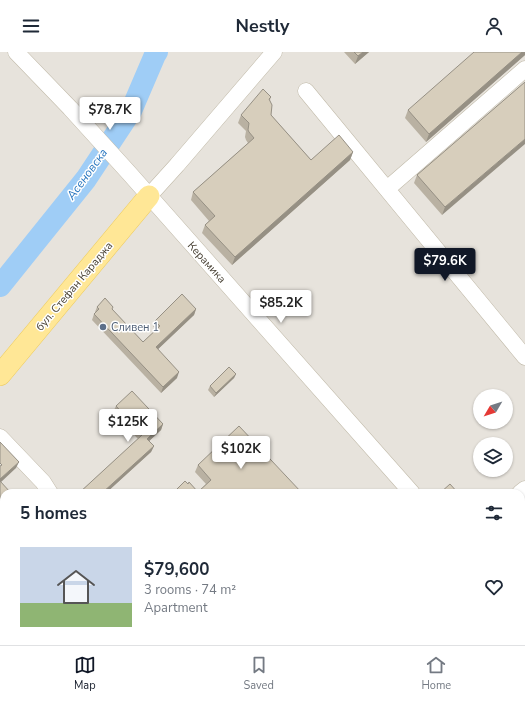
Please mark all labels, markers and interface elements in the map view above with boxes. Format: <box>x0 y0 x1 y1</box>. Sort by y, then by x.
text: Nestly <box>236 14 289 38</box>
icon: menu <box>20 15 42 37</box>
icon: person <box>483 15 505 37</box>
pin: $78.7K <box>77 97 143 131</box>
text: $78.7K <box>88 101 132 119</box>
water label: Асеновска <box>62 145 111 204</box>
street label: Керамика <box>184 238 229 286</box>
street label: бул. Стефан Караджа <box>33 239 116 334</box>
pin: $79.6K <box>412 248 478 282</box>
text: $79.6K <box>423 252 467 270</box>
pin: $85.2K <box>248 290 314 324</box>
text: $85.2K <box>259 294 303 312</box>
place label: Сливен 1 <box>111 320 159 335</box>
marker: Сливен 1 <box>98 322 108 332</box>
north arrow <box>473 389 513 429</box>
map controls <box>473 389 513 477</box>
pin: $125K <box>100 409 156 443</box>
text: $125K <box>108 413 148 431</box>
pin: $102K <box>213 436 269 470</box>
button: layers <box>473 437 513 477</box>
text: $102K <box>221 440 261 458</box>
text: 5 homes <box>20 502 87 525</box>
icon: filters <box>483 502 505 524</box>
text: $79,600 <box>144 558 209 581</box>
icon: home <box>52 563 100 611</box>
icon: heart <box>483 576 505 598</box>
text: 3 rooms · 74 m² <box>144 581 236 599</box>
text: Apartment <box>144 599 207 617</box>
tab: Map <box>74 654 96 693</box>
tab: Saved <box>243 654 274 693</box>
tab: Home <box>421 654 451 693</box>

